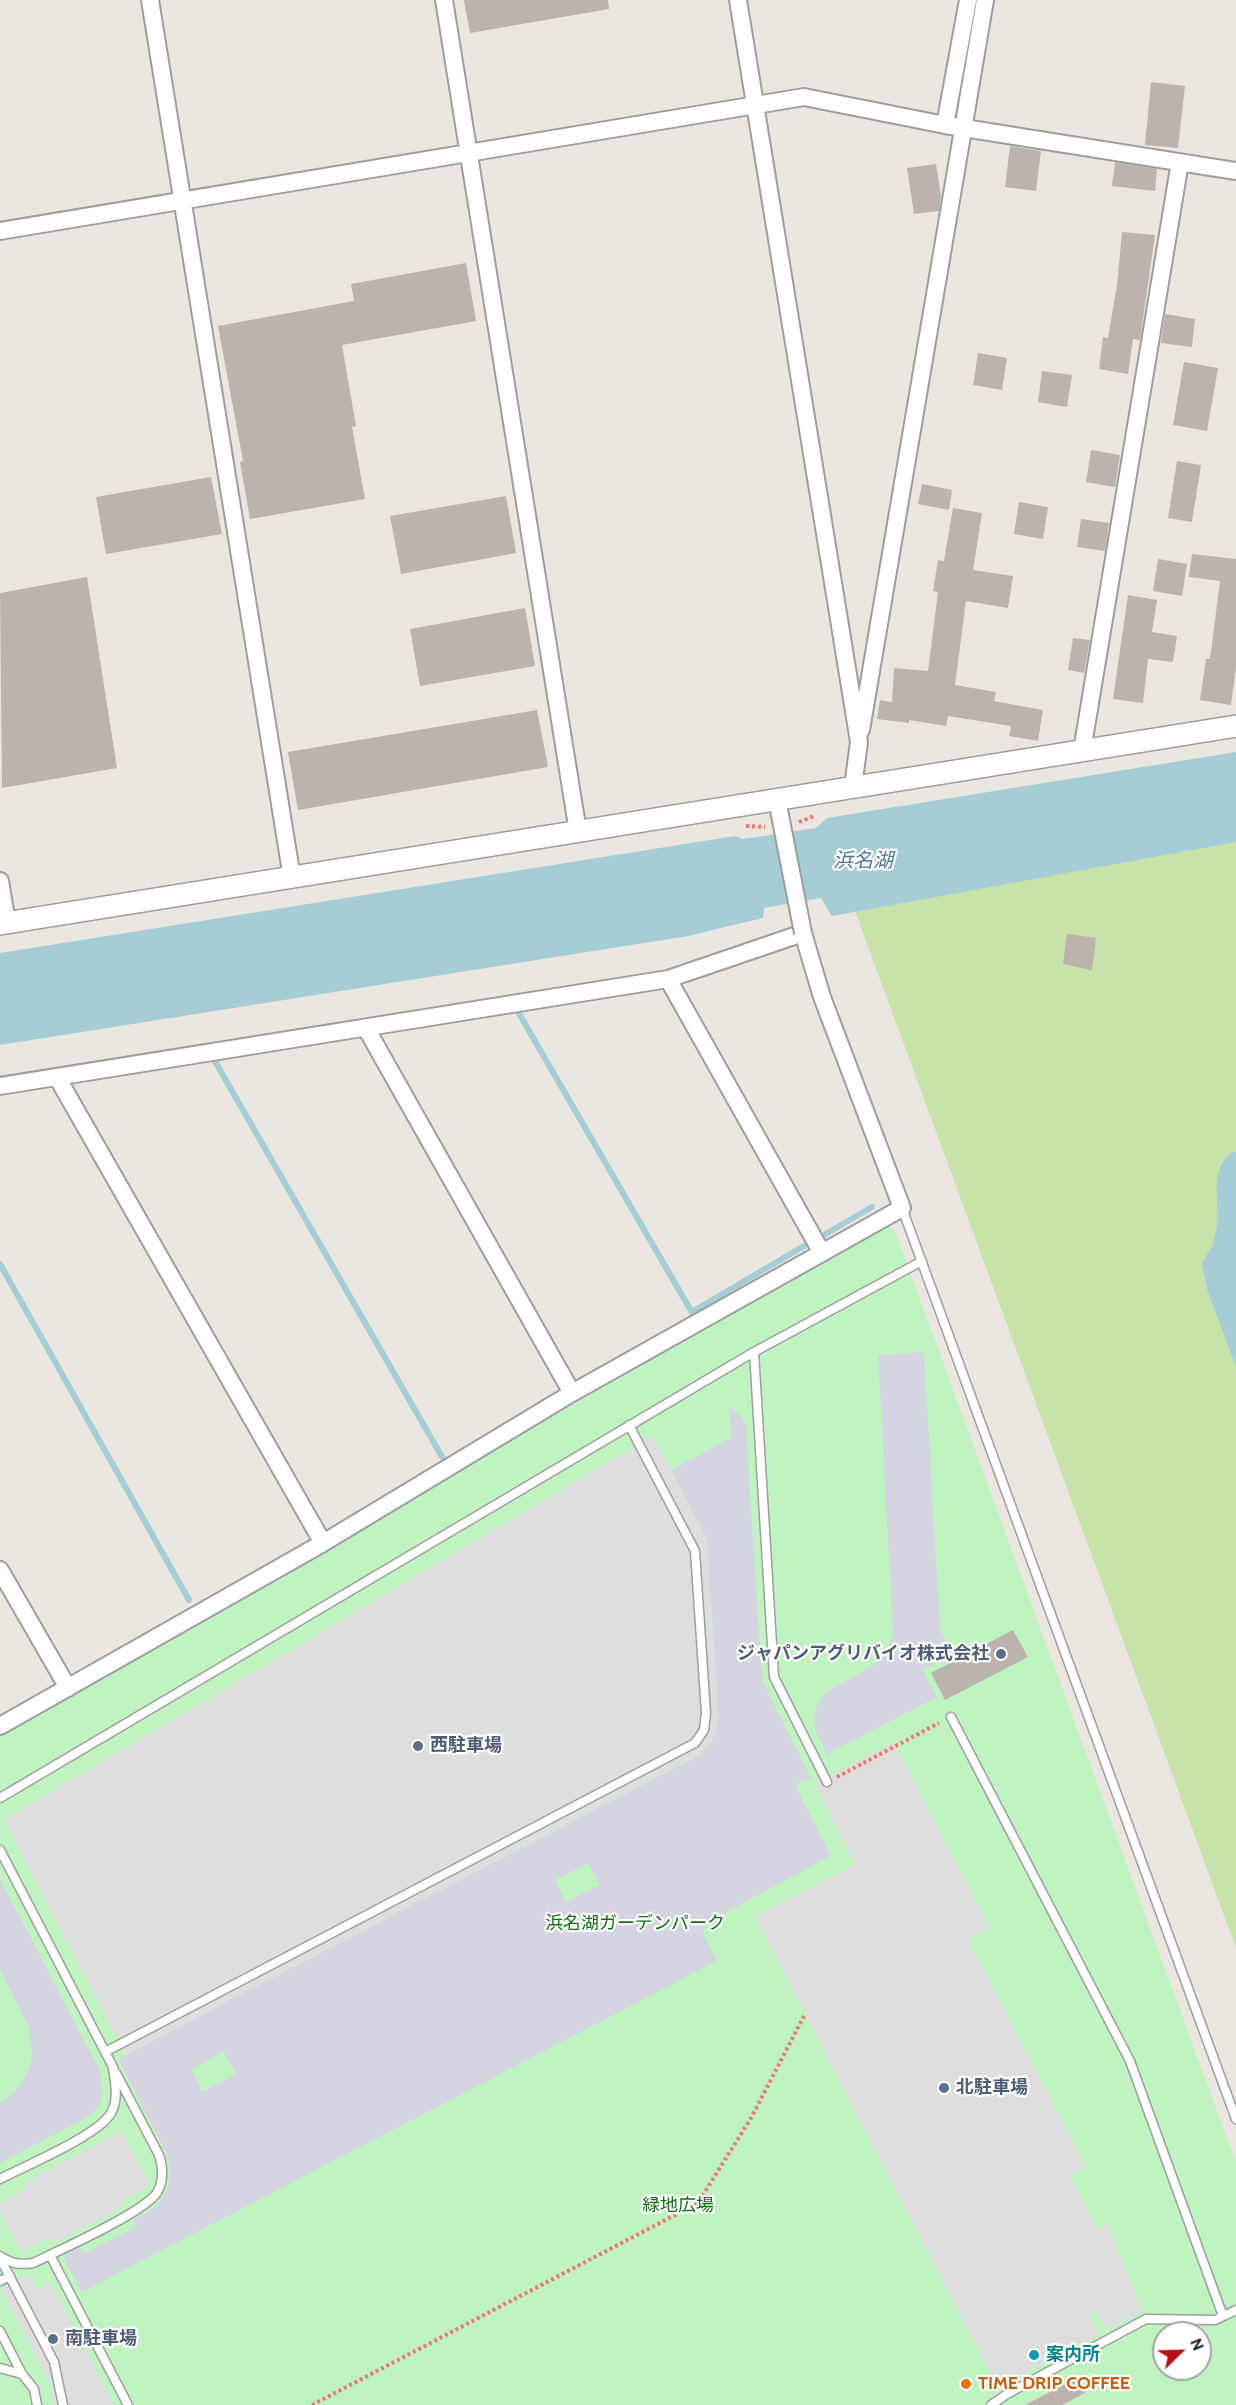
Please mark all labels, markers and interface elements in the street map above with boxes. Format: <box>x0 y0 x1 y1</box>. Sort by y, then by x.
water label: 浜名湖 <box>833 849 893 873</box>
place label: ジャパンアグリバイオ株式会社 <box>737 1643 989 1665</box>
marker: ジャパンアグリバイオ株式会社 <box>994 1647 1008 1661</box>
place label: 西駐車場 <box>430 1735 502 1757</box>
marker: 西駐車場 <box>411 1739 425 1753</box>
park label: 浜名湖ガーデンパーク <box>545 1913 725 1935</box>
place label: 北駐車場 <box>956 2077 1028 2099</box>
marker: 北駐車場 <box>937 2081 951 2095</box>
park label: 緑地広場 <box>642 2195 714 2217</box>
north arrow <box>1152 2321 1212 2381</box>
place label: 南駐車場 <box>65 2328 137 2350</box>
marker: 南駐車場 <box>46 2332 60 2346</box>
text: N <box>1186 2336 1208 2353</box>
place label: 案内所 <box>1046 2344 1100 2366</box>
marker: 案内所 <box>1027 2348 1041 2362</box>
place label: TIME DRIP COFFEE <box>978 2373 1130 2395</box>
marker: TIME DRIP COFFEE <box>959 2377 973 2391</box>

